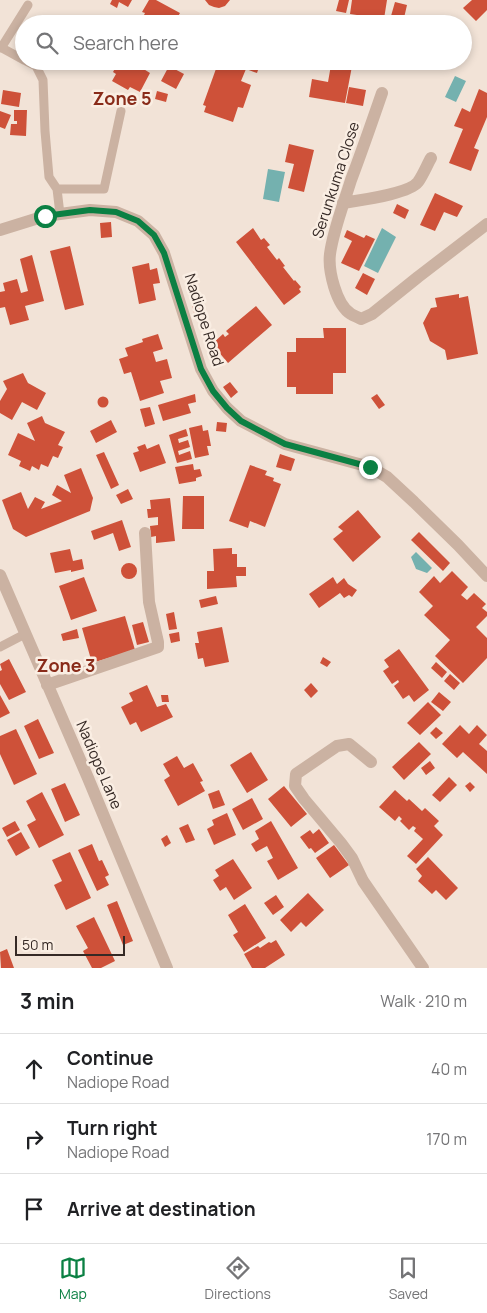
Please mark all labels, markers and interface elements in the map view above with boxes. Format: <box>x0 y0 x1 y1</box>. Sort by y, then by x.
search box <box>15 15 472 70</box>
icon: search <box>33 29 61 57</box>
text: Search here <box>73 30 179 56</box>
district label: Zone 5 <box>92 86 152 110</box>
street label: Serunkuma Close <box>307 119 364 241</box>
route start <box>34 205 57 228</box>
street label: Nadiope Road <box>180 271 229 369</box>
route end <box>359 456 382 479</box>
district label: Zone 3 <box>36 653 96 677</box>
street label: Nadiope Lane <box>71 717 128 812</box>
scale bar <box>15 933 125 956</box>
text: 50 m <box>22 935 53 954</box>
text: 3 min <box>20 987 74 1015</box>
text: Walk · 210 m <box>380 990 467 1012</box>
text: Continue <box>67 1045 153 1071</box>
icon: ahead <box>20 1055 48 1083</box>
text: 40 m <box>431 1058 467 1080</box>
text: Nadiope Road <box>67 1071 169 1093</box>
text: Turn right <box>67 1115 157 1141</box>
icon: right <box>20 1125 48 1153</box>
text: 170 m <box>426 1128 467 1150</box>
text: Nadiope Road <box>67 1141 169 1163</box>
icon: arrive <box>20 1195 48 1223</box>
text: Arrive at destination <box>67 1196 256 1222</box>
tab: Map <box>59 1254 87 1303</box>
tab: Directions <box>205 1254 271 1303</box>
tab: Saved <box>389 1254 428 1303</box>

